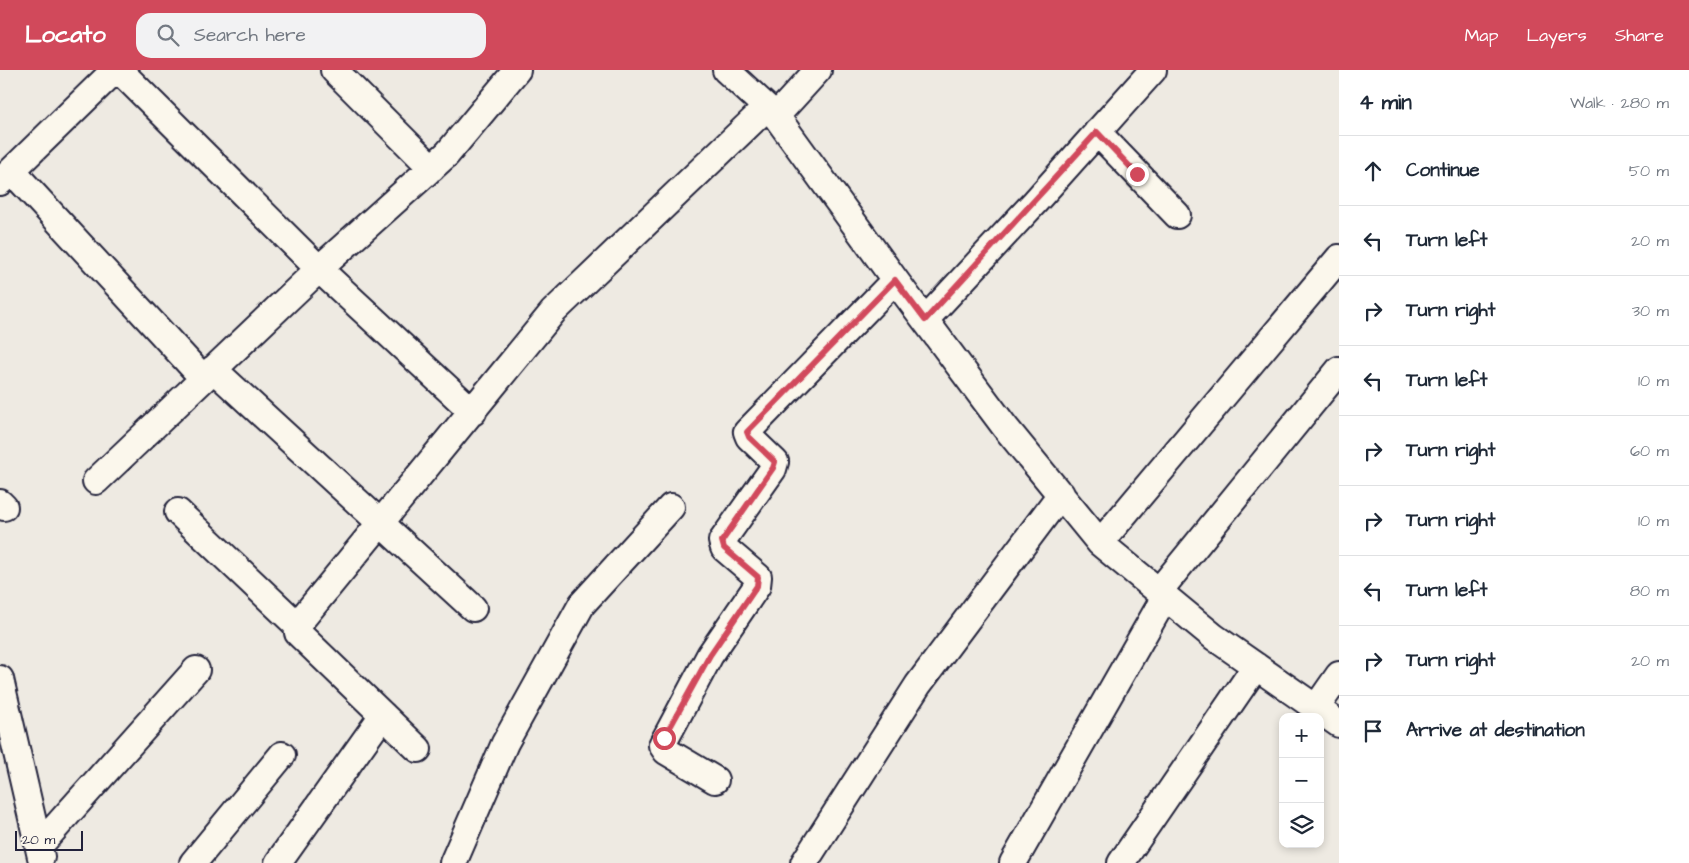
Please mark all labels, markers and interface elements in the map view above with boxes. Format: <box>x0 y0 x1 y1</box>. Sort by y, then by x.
search box <box>136 13 486 58</box>
text: Locato <box>25 18 106 52</box>
icon: search <box>154 21 182 49</box>
text: Search here <box>194 22 306 49</box>
text: Map <box>1464 23 1498 48</box>
text: Layers <box>1526 23 1587 48</box>
text: Share <box>1615 23 1664 48</box>
text: 4 min <box>1359 88 1412 117</box>
text: Walk · 280 m <box>1570 92 1669 114</box>
icon: ahead <box>1359 157 1387 185</box>
text: Continue <box>1406 157 1480 184</box>
text: 50 m <box>1629 160 1669 182</box>
route end <box>1126 163 1149 186</box>
icon: left <box>1359 227 1387 255</box>
text: Turn left <box>1406 227 1487 254</box>
text: 20 m <box>1631 230 1669 252</box>
icon: right <box>1359 297 1387 325</box>
text: Turn right <box>1406 297 1495 324</box>
text: 30 m <box>1632 300 1669 322</box>
icon: left <box>1359 367 1387 395</box>
text: Turn left <box>1406 367 1487 394</box>
text: 10 m <box>1638 370 1669 392</box>
icon: right <box>1359 437 1387 465</box>
text: Turn right <box>1406 437 1495 464</box>
text: 60 m <box>1630 440 1669 462</box>
icon: right <box>1359 507 1387 535</box>
text: Turn right <box>1406 507 1495 534</box>
text: 10 m <box>1638 510 1669 532</box>
icon: left <box>1359 577 1387 605</box>
text: Turn left <box>1406 577 1487 604</box>
text: 80 m <box>1630 580 1669 602</box>
icon: right <box>1359 647 1387 675</box>
text: Turn right <box>1406 647 1495 674</box>
text: 20 m <box>1631 650 1669 672</box>
map controls <box>1279 713 1324 848</box>
button: + <box>1279 713 1324 758</box>
icon: arrive <box>1359 717 1387 745</box>
text: Arrive at destination <box>1406 717 1585 744</box>
route start <box>653 727 676 750</box>
button: − <box>1279 758 1324 803</box>
button: layers <box>1279 803 1324 848</box>
scale bar <box>15 828 82 851</box>
text: 20 m <box>22 830 55 850</box>

